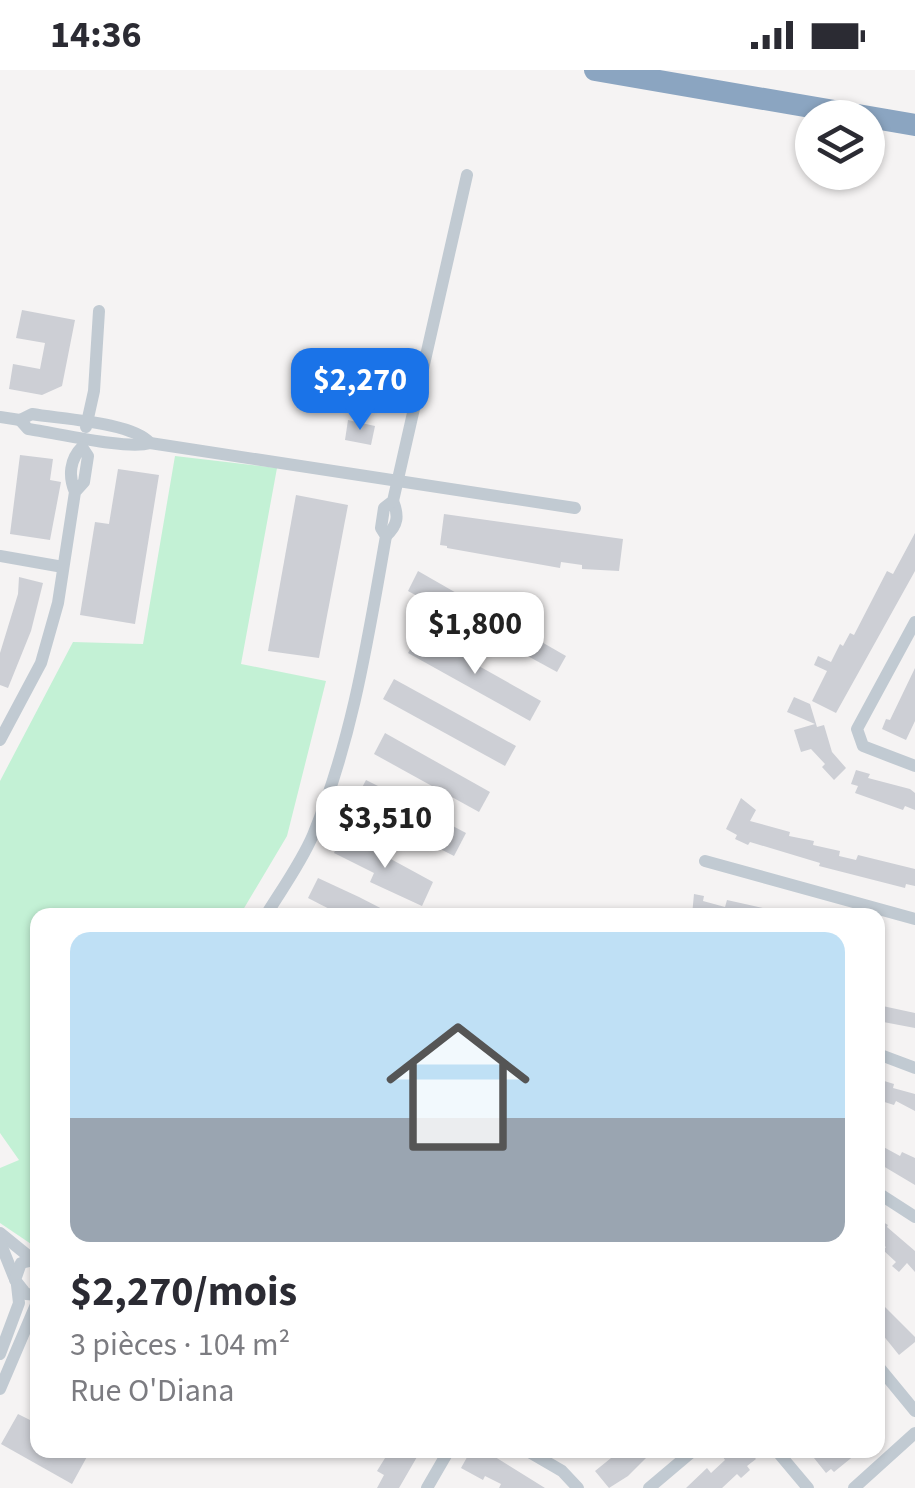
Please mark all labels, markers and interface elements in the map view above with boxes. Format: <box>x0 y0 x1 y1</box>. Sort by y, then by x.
text: 14:36 <box>50 8 142 62</box>
map controls <box>795 100 885 190</box>
button: layers <box>795 100 885 190</box>
pin: $2,270 <box>279 348 441 433</box>
text: $2,270 <box>313 357 407 403</box>
pin: $1,800 <box>394 592 556 677</box>
text: $1,800 <box>428 601 522 647</box>
pin: $3,510 <box>304 786 466 871</box>
text: $3,510 <box>338 795 432 841</box>
icon: home <box>368 997 548 1177</box>
text: $2,270/mois <box>70 1262 297 1322</box>
text: 3 pièces · 104 m² <box>70 1322 290 1368</box>
text: Rue O'Diana <box>70 1368 234 1414</box>

